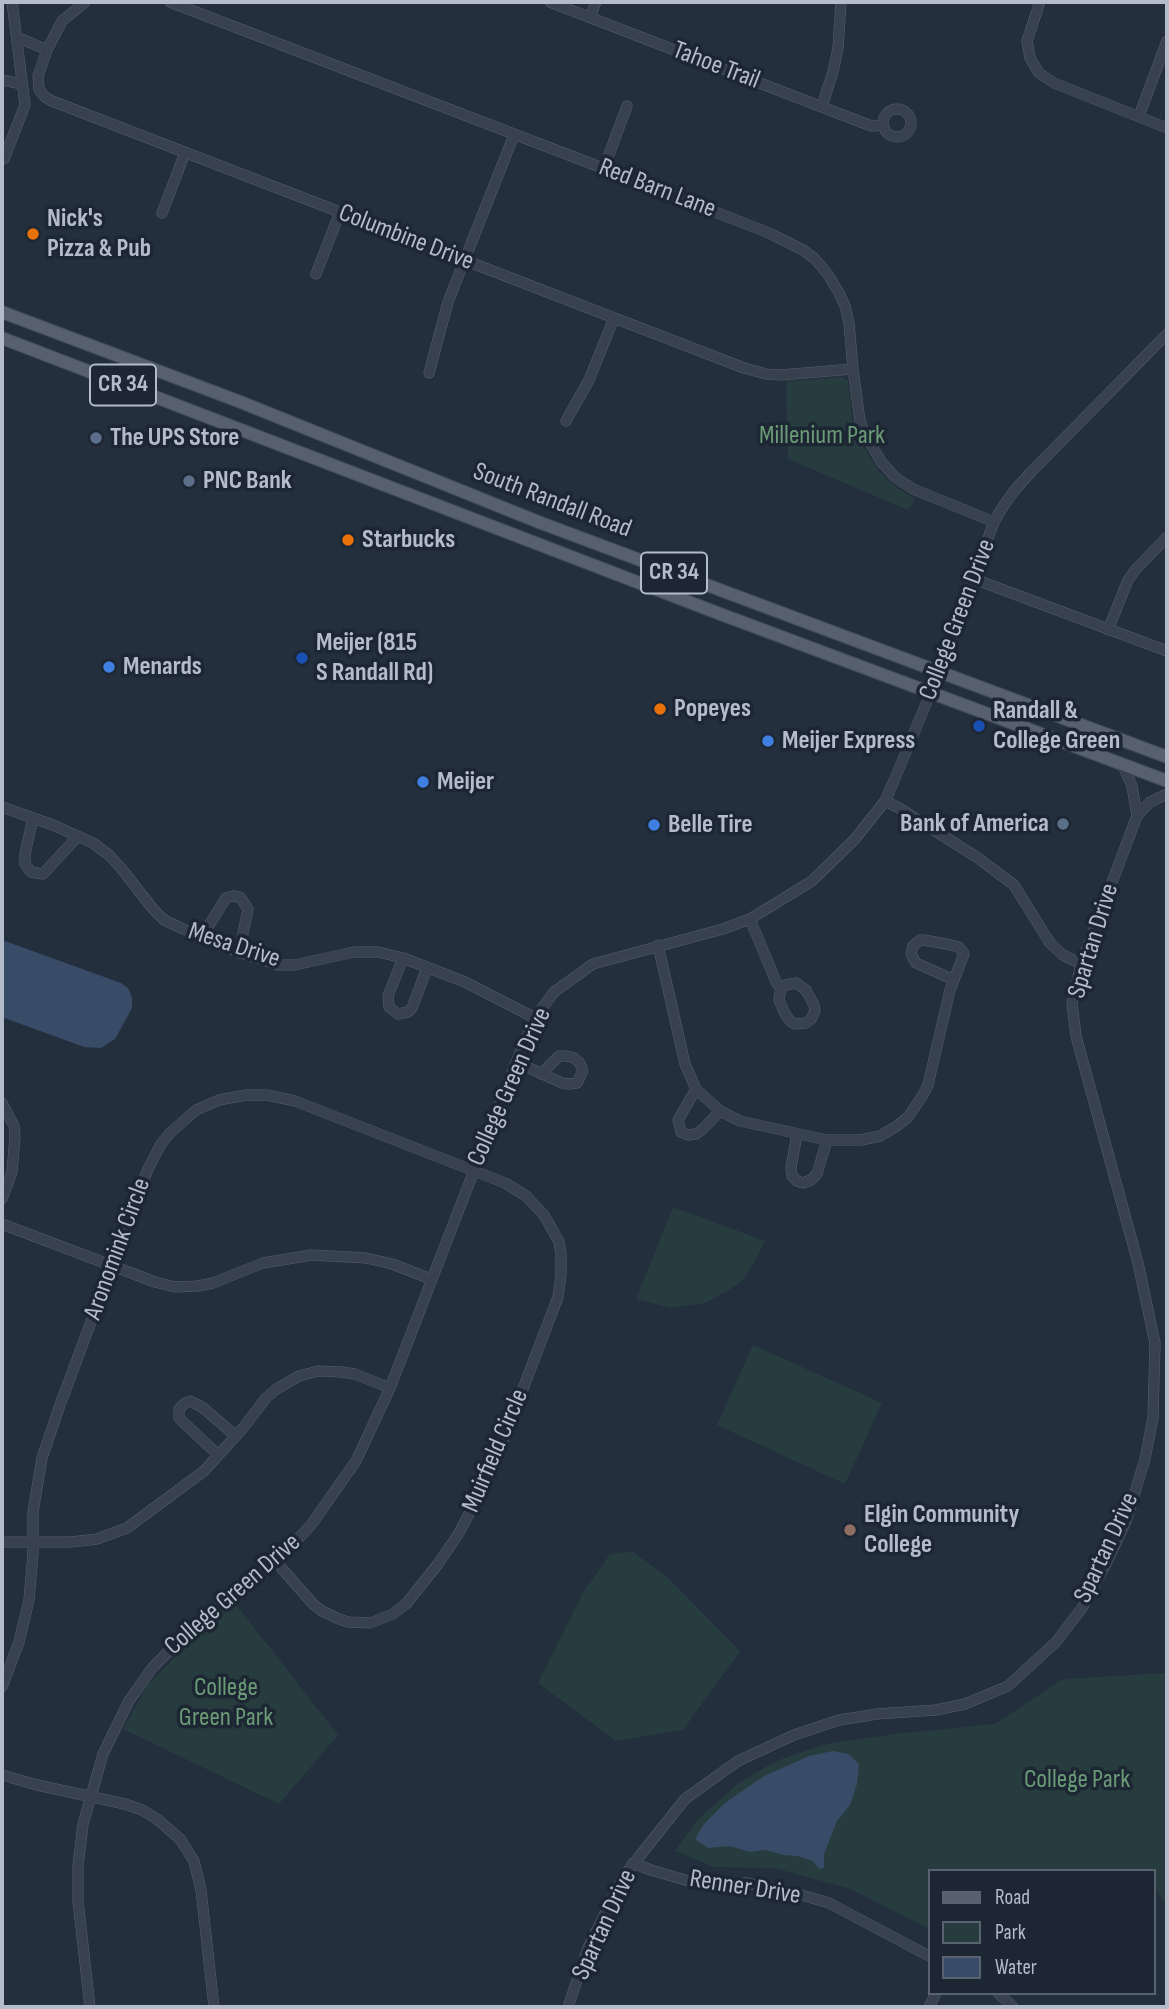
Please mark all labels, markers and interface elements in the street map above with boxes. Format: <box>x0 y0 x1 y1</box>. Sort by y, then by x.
street label: Tahoe Trail <box>668 35 764 97</box>
street label: Red Barn Lane <box>594 152 720 226</box>
street label: Columbine Drive <box>334 198 478 278</box>
place label: Nick's Pizza & Pub <box>47 203 151 264</box>
marker: Nick's Pizza & Pub <box>25 226 41 242</box>
road number: CR 34 <box>90 364 156 406</box>
park label: Millenium Park <box>759 420 885 452</box>
place label: The UPS Store <box>110 422 239 454</box>
marker: The UPS Store <box>88 430 104 446</box>
street label: South Randall Road <box>469 457 635 545</box>
place label: PNC Bank <box>203 465 292 497</box>
marker: PNC Bank <box>181 473 197 489</box>
place label: Starbucks <box>362 524 455 556</box>
marker: Starbucks <box>340 532 356 548</box>
street label: College Green Drive <box>913 535 1003 705</box>
road number: CR 34 <box>641 552 707 594</box>
place label: Meijer (815 S Randall Rd) <box>316 627 433 688</box>
marker: Meijer (815 S Randall Rd) <box>294 650 310 666</box>
place label: Menards <box>123 651 202 683</box>
marker: Menards <box>101 659 117 675</box>
place label: Popeyes <box>674 693 751 725</box>
place label: Randall & College Green <box>993 695 1120 756</box>
marker: Popeyes <box>652 701 668 717</box>
marker: Randall & College Green <box>971 718 987 734</box>
place label: Meijer Express <box>782 725 915 757</box>
marker: Meijer Express <box>760 733 776 749</box>
place label: Meijer <box>437 766 494 798</box>
marker: Meijer <box>415 774 431 790</box>
place label: Bank of America <box>900 808 1049 840</box>
place label: Belle Tire <box>668 809 753 841</box>
marker: Bank of America <box>1055 816 1071 832</box>
marker: Belle Tire <box>646 817 662 833</box>
street label: Spartan Drive <box>1062 880 1126 1002</box>
street label: Mesa Drive <box>184 917 284 975</box>
street label: College Green Drive <box>461 1003 559 1171</box>
street label: Aronomink Circle <box>78 1174 158 1324</box>
street label: Muirfield Circle <box>456 1385 536 1517</box>
street label: Spartan Drive <box>1068 1488 1146 1608</box>
place label: Elgin Community College <box>864 1499 1019 1560</box>
marker: Elgin Community College <box>842 1522 858 1538</box>
street label: College Green Drive <box>159 1528 307 1662</box>
park label: College Green Park <box>179 1672 273 1734</box>
park label: College Park <box>1024 1764 1130 1796</box>
street label: Renner Drive <box>687 1864 803 1912</box>
street label: Spartan Drive <box>566 1865 644 1985</box>
legend <box>928 1869 1155 1995</box>
text: Road <box>995 1885 1030 1910</box>
text: Park <box>995 1920 1026 1945</box>
text: Water <box>995 1955 1037 1980</box>

